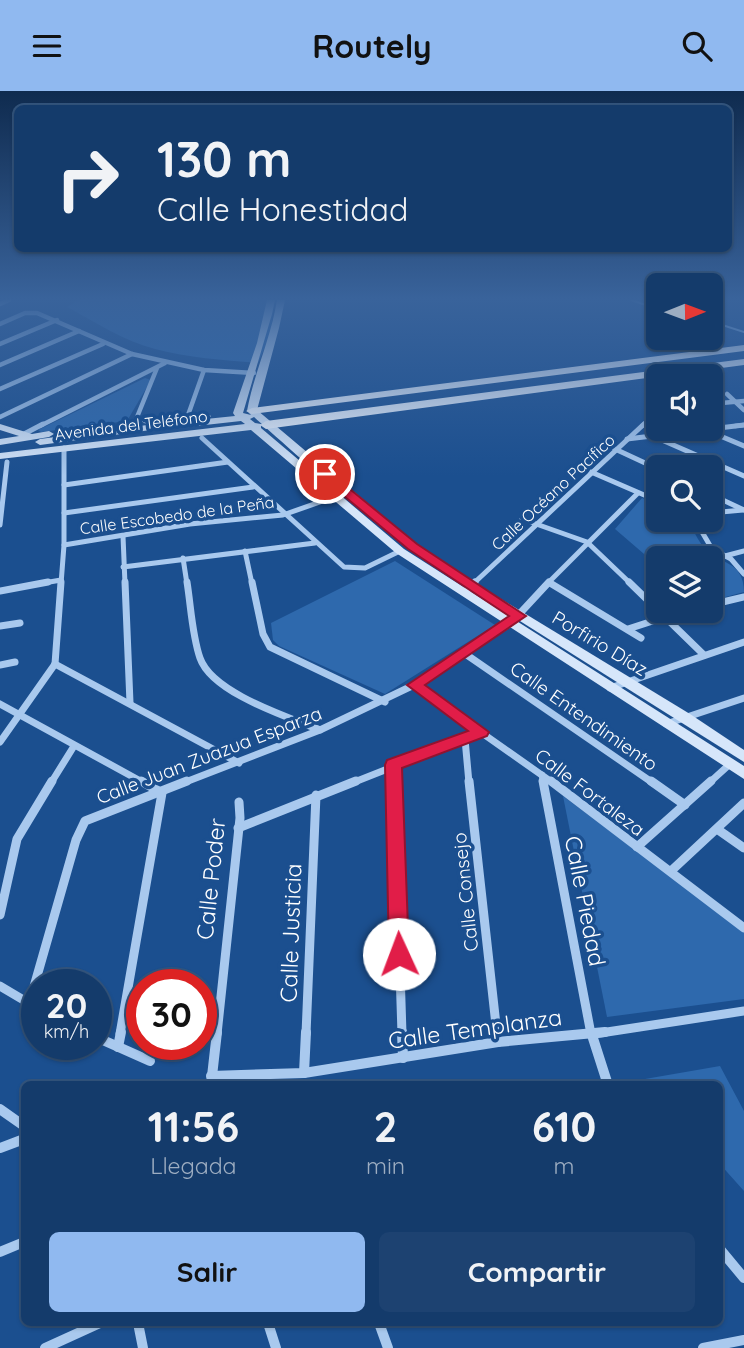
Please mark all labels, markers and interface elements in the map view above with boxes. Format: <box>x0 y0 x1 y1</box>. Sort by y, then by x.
text: Routely <box>312 26 432 66</box>
icon: menu <box>28 27 66 65</box>
icon: search <box>678 27 716 65</box>
text: 130 m <box>157 128 291 189</box>
icon: right <box>42 133 133 224</box>
text: Calle Honestidad <box>157 189 408 229</box>
north arrow <box>646 273 723 350</box>
map controls <box>646 273 723 623</box>
button: sound <box>646 364 723 441</box>
street label: Avenida del Teléfono <box>54 406 208 444</box>
street label: Calle Océano Pacífico <box>487 430 619 554</box>
pin <box>295 444 355 504</box>
icon: arrive <box>306 455 344 493</box>
button: search <box>646 455 723 532</box>
street label: Calle Escobedo de la Peña <box>79 491 275 539</box>
button: layers <box>646 546 723 623</box>
street label: Porfirio Díaz <box>548 605 652 681</box>
street label: Calle Entendimiento <box>506 656 662 776</box>
street label: Calle Juan Zuazua Esparza <box>93 701 325 809</box>
street label: Calle Fortaleza <box>530 743 650 841</box>
street label: Calle Poder <box>190 817 231 941</box>
street label: Calle Consejo <box>447 831 483 953</box>
street label: Calle Piedad <box>559 833 612 968</box>
street label: Calle Justicia <box>274 863 307 1003</box>
position arrow <box>362 917 436 991</box>
speed limit sign: 30 <box>126 969 217 1060</box>
text: 20 <box>46 983 87 1027</box>
street label: Calle Templanza <box>386 1002 564 1055</box>
text: km/h <box>44 1020 89 1043</box>
text: 11:56 <box>148 1100 239 1153</box>
text: 2 <box>374 1100 397 1153</box>
text: 610 <box>532 1100 596 1153</box>
text: Llegada <box>150 1151 237 1180</box>
text: min <box>366 1151 405 1180</box>
text: m <box>554 1151 575 1180</box>
button: Salir <box>49 1232 365 1312</box>
button: Compartir <box>379 1232 695 1312</box>

